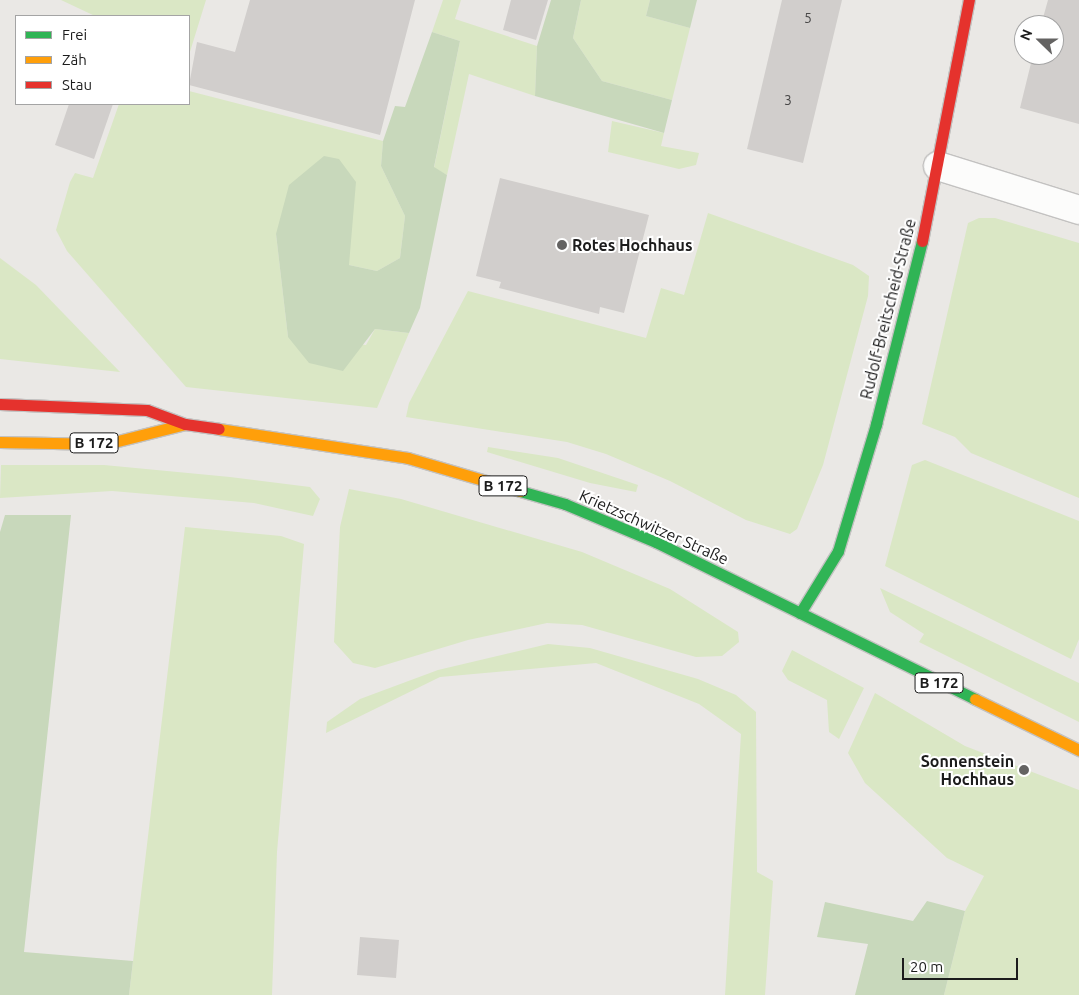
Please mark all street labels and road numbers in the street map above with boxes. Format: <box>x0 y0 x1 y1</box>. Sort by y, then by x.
street label: Rudolf-Breitscheid-Straße <box>856 217 920 401</box>
road number: B 172 <box>69 430 119 456</box>
road number: B 172 <box>478 474 528 498</box>
street label: Krietzschwitzer Straße <box>576 485 732 569</box>
road number: B 172 <box>914 670 964 696</box>

